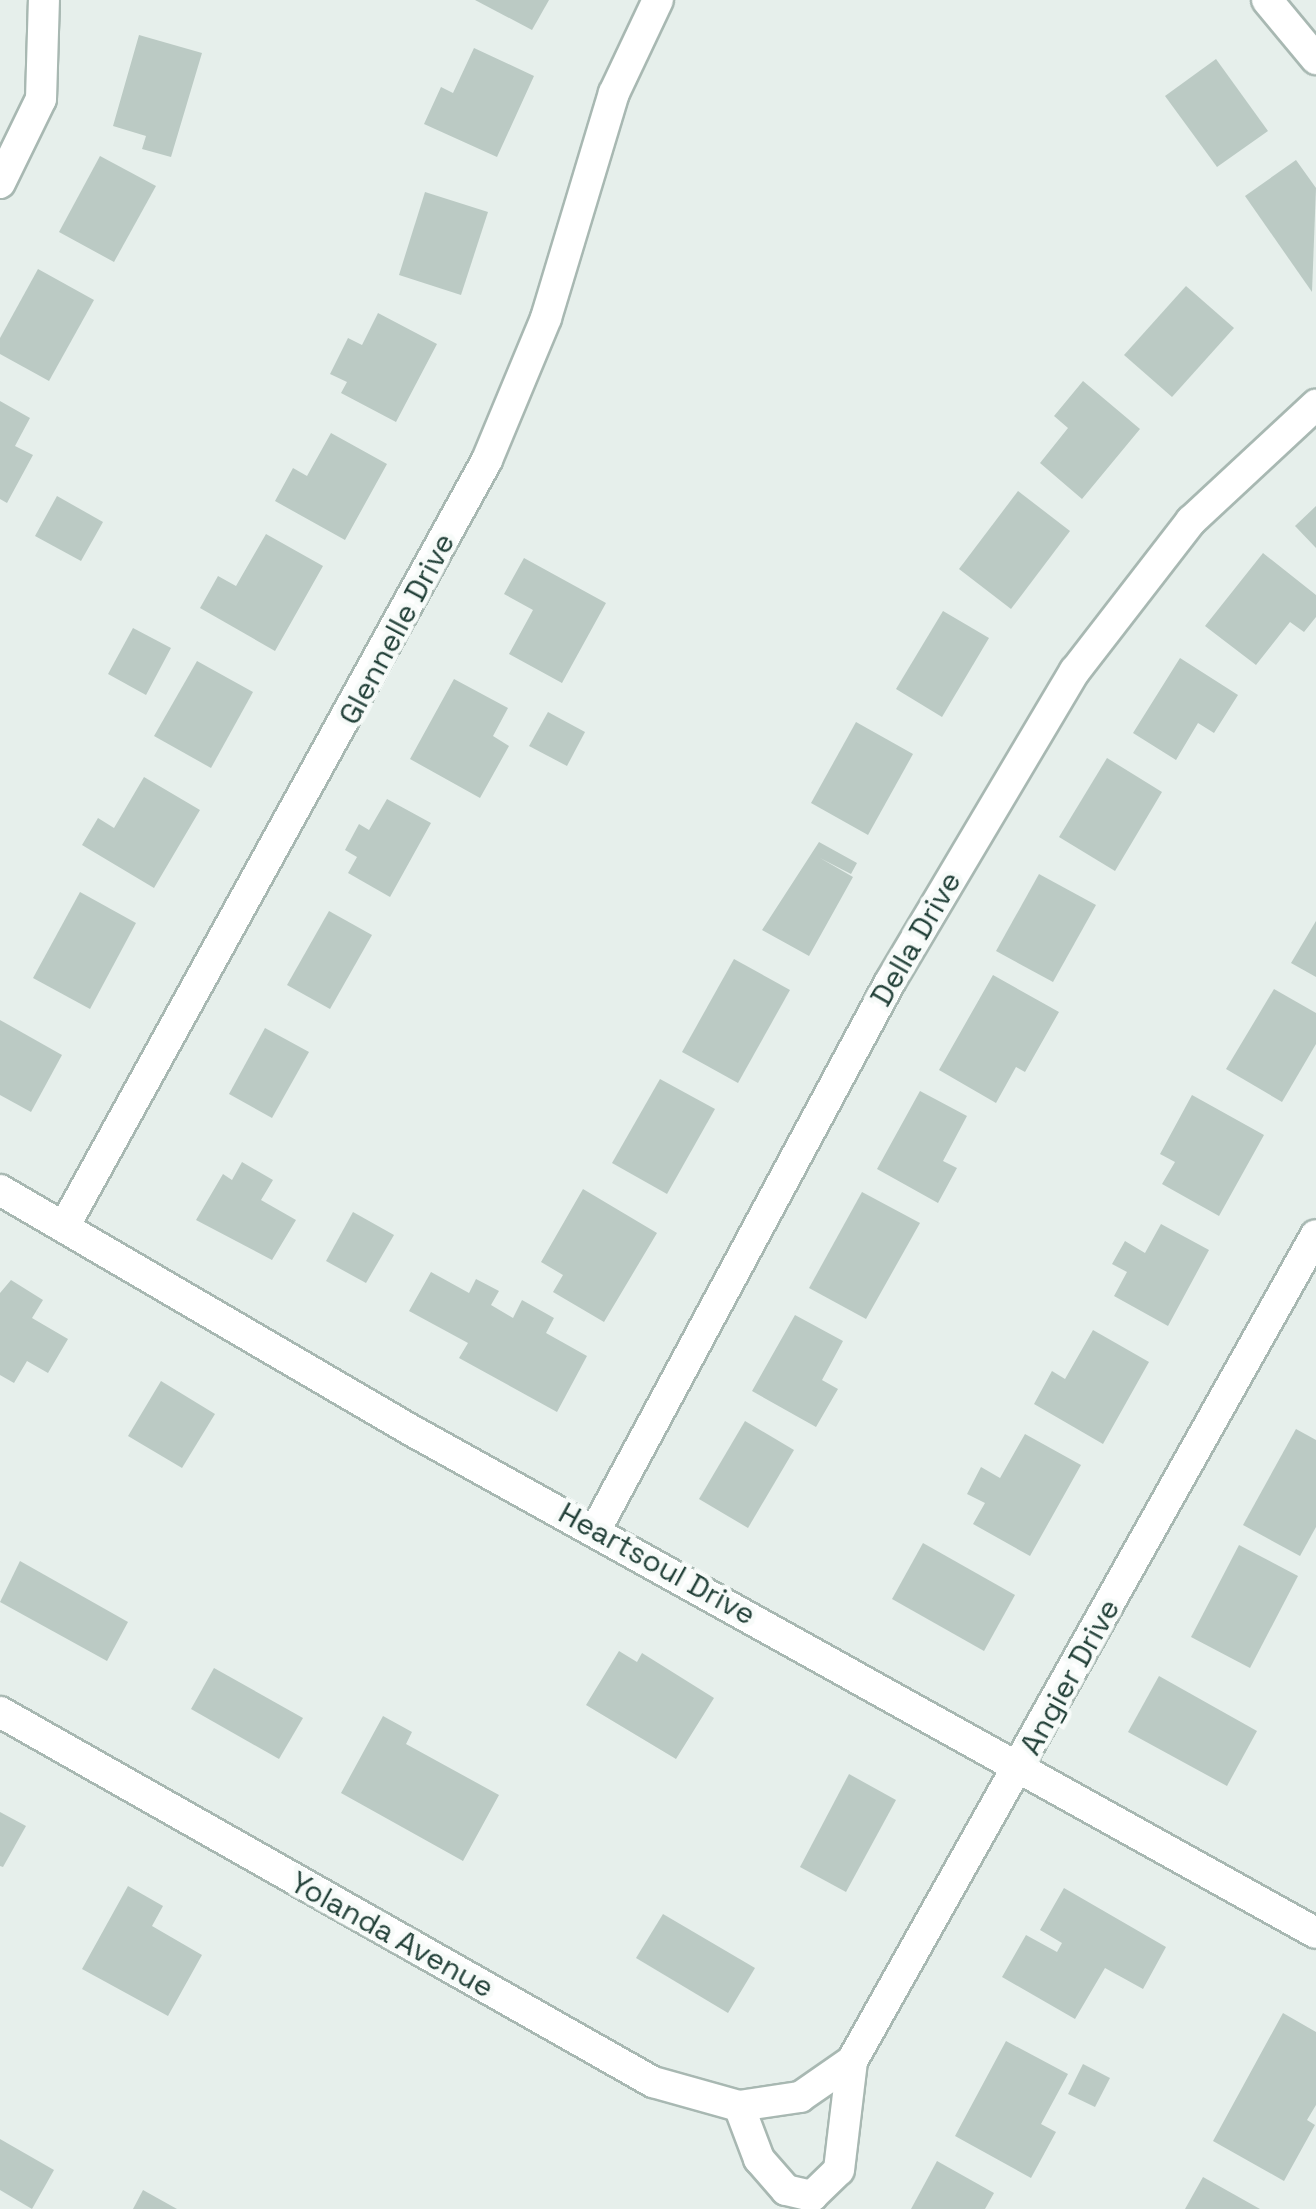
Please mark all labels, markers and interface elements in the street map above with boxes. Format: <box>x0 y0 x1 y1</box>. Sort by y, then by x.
street label: Glennelle Drive <box>331 527 463 731</box>
street label: Della Drive <box>863 865 969 1013</box>
street label: Heartsoul Drive <box>552 1495 762 1633</box>
street label: Angier Drive <box>1012 1593 1128 1761</box>
street label: Yolanda Avenue <box>284 1864 500 2006</box>

